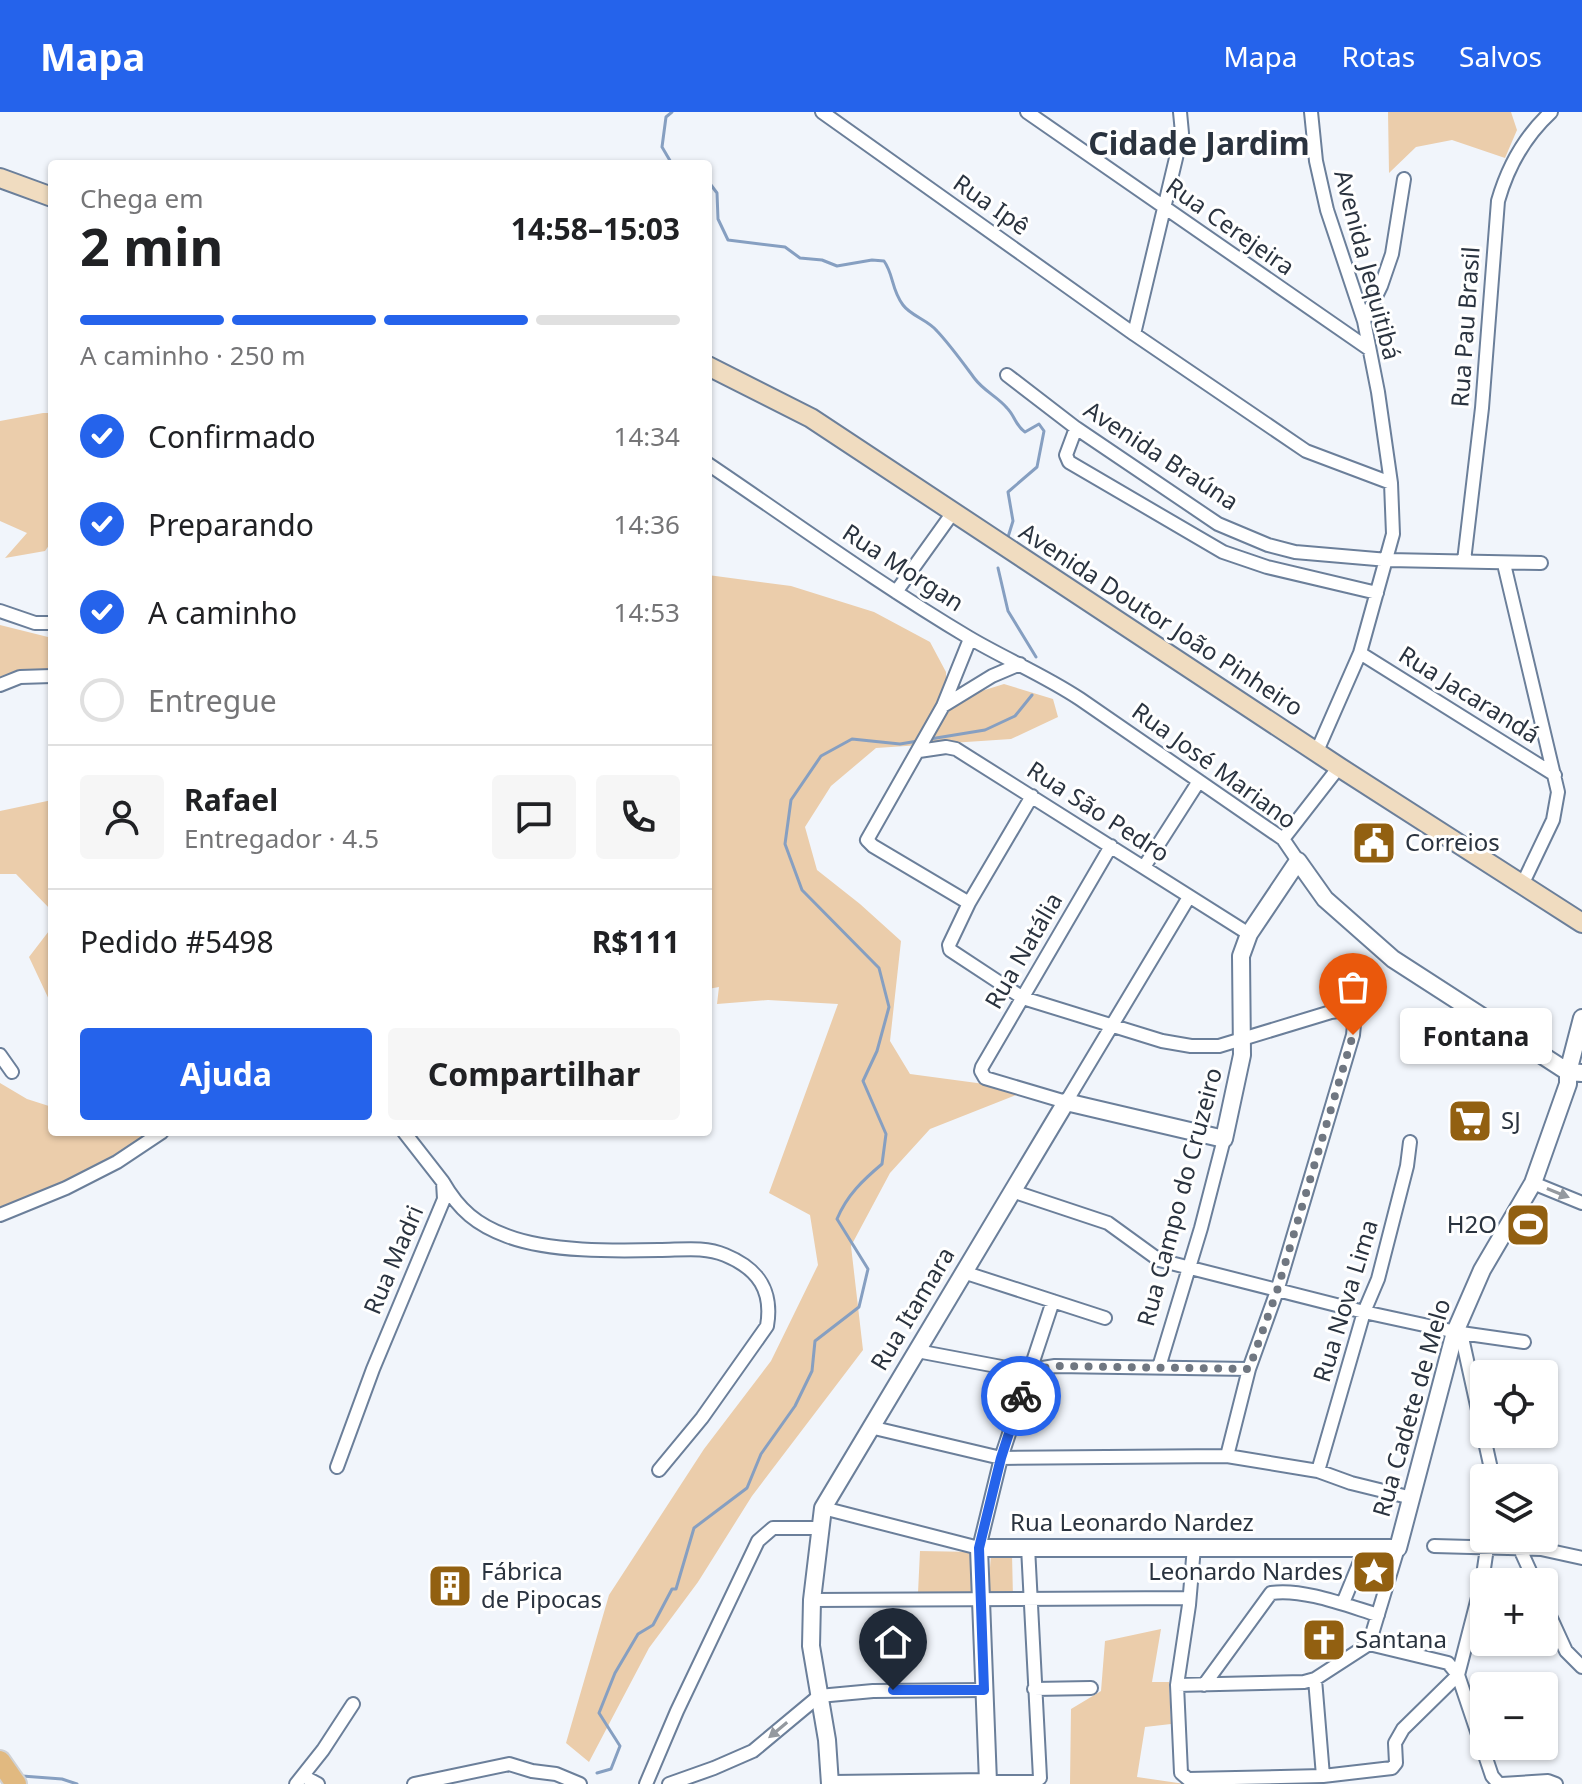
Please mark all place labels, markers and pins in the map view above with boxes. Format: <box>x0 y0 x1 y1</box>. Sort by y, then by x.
public building icon: Correios <box>1350 819 1398 867</box>
place label: Correios <box>1405 825 1500 858</box>
pin <box>1319 953 1387 1035</box>
callout: Fontana <box>1401 1007 1553 1063</box>
supermarket icon: SJ <box>1446 1097 1494 1145</box>
place label: SJ <box>1501 1103 1521 1136</box>
sports icon: H2O <box>1504 1201 1552 1249</box>
place label: H2O <box>1447 1207 1497 1240</box>
place icon: Leonardo Nardes <box>1350 1548 1398 1596</box>
place label: Fábrica de Pipocas <box>481 1554 602 1615</box>
place label: Leonardo Nardes <box>1148 1554 1343 1587</box>
building icon: Fábrica de Pipocas <box>426 1562 474 1610</box>
pin <box>859 1608 927 1690</box>
church icon: Santana <box>1300 1616 1348 1664</box>
place label: Santana <box>1355 1622 1447 1655</box>

